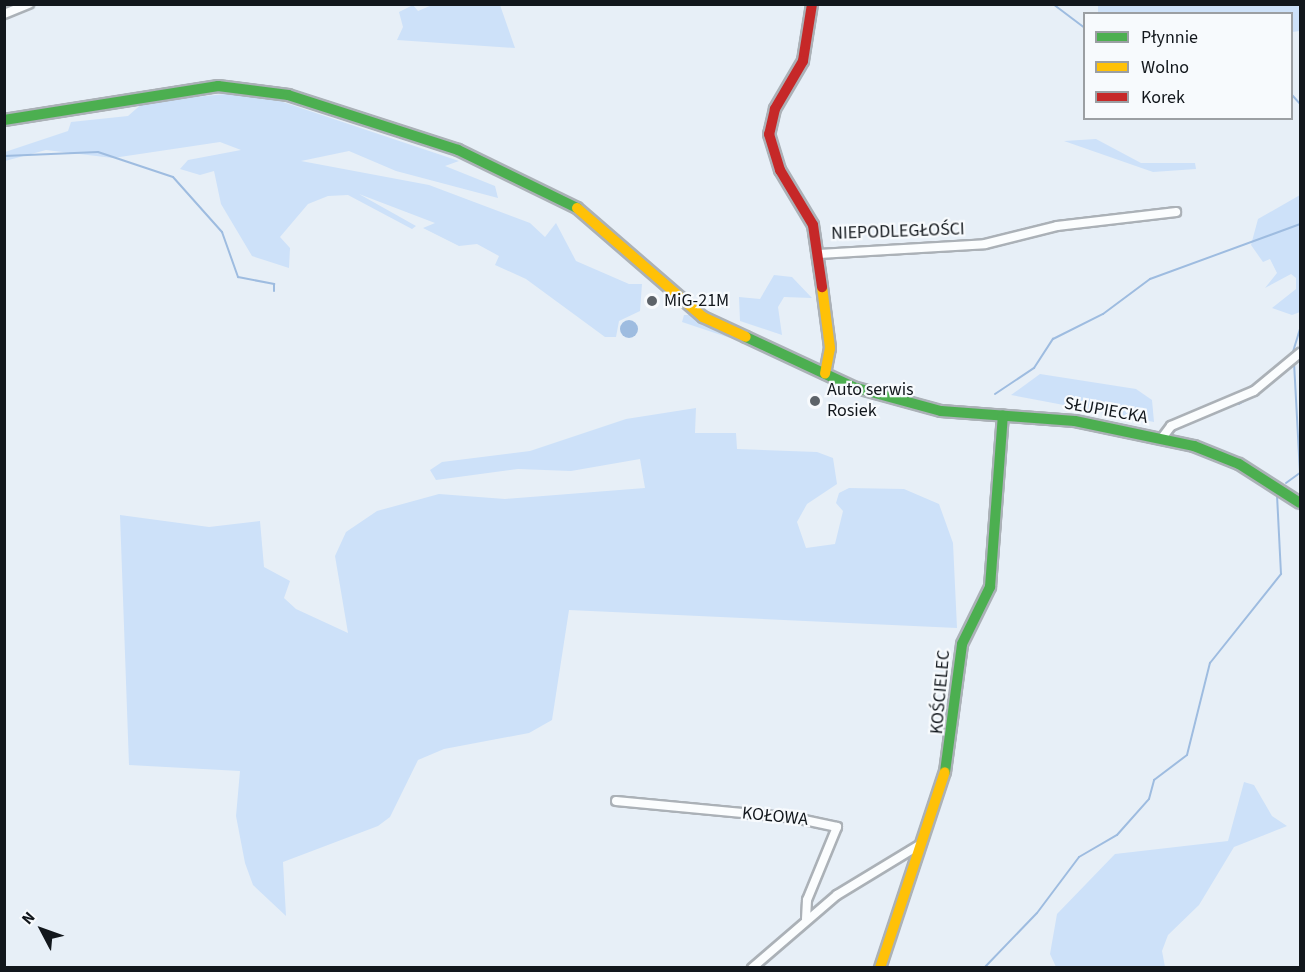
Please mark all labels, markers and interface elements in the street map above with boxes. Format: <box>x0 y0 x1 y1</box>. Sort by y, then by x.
legend <box>1083 12 1293 120</box>
text: Płynnie <box>1141 25 1198 50</box>
text: Wolno <box>1141 55 1189 80</box>
text: Korek <box>1141 85 1185 110</box>
street label: NIEPODLEGŁOŚCI <box>831 219 965 245</box>
place label: MiG-21M <box>664 290 729 312</box>
marker: MiG-21M <box>645 294 659 308</box>
place label: Auto serwis Rosiek <box>827 380 914 422</box>
street label: SŁUPIECKA <box>1063 393 1149 429</box>
marker: Auto serwis Rosiek <box>808 394 822 408</box>
street label: KOŚCIELEC <box>927 649 955 735</box>
street label: KOŁOWA <box>741 803 809 831</box>
north arrow <box>12 900 72 960</box>
text: N <box>17 907 40 929</box>

